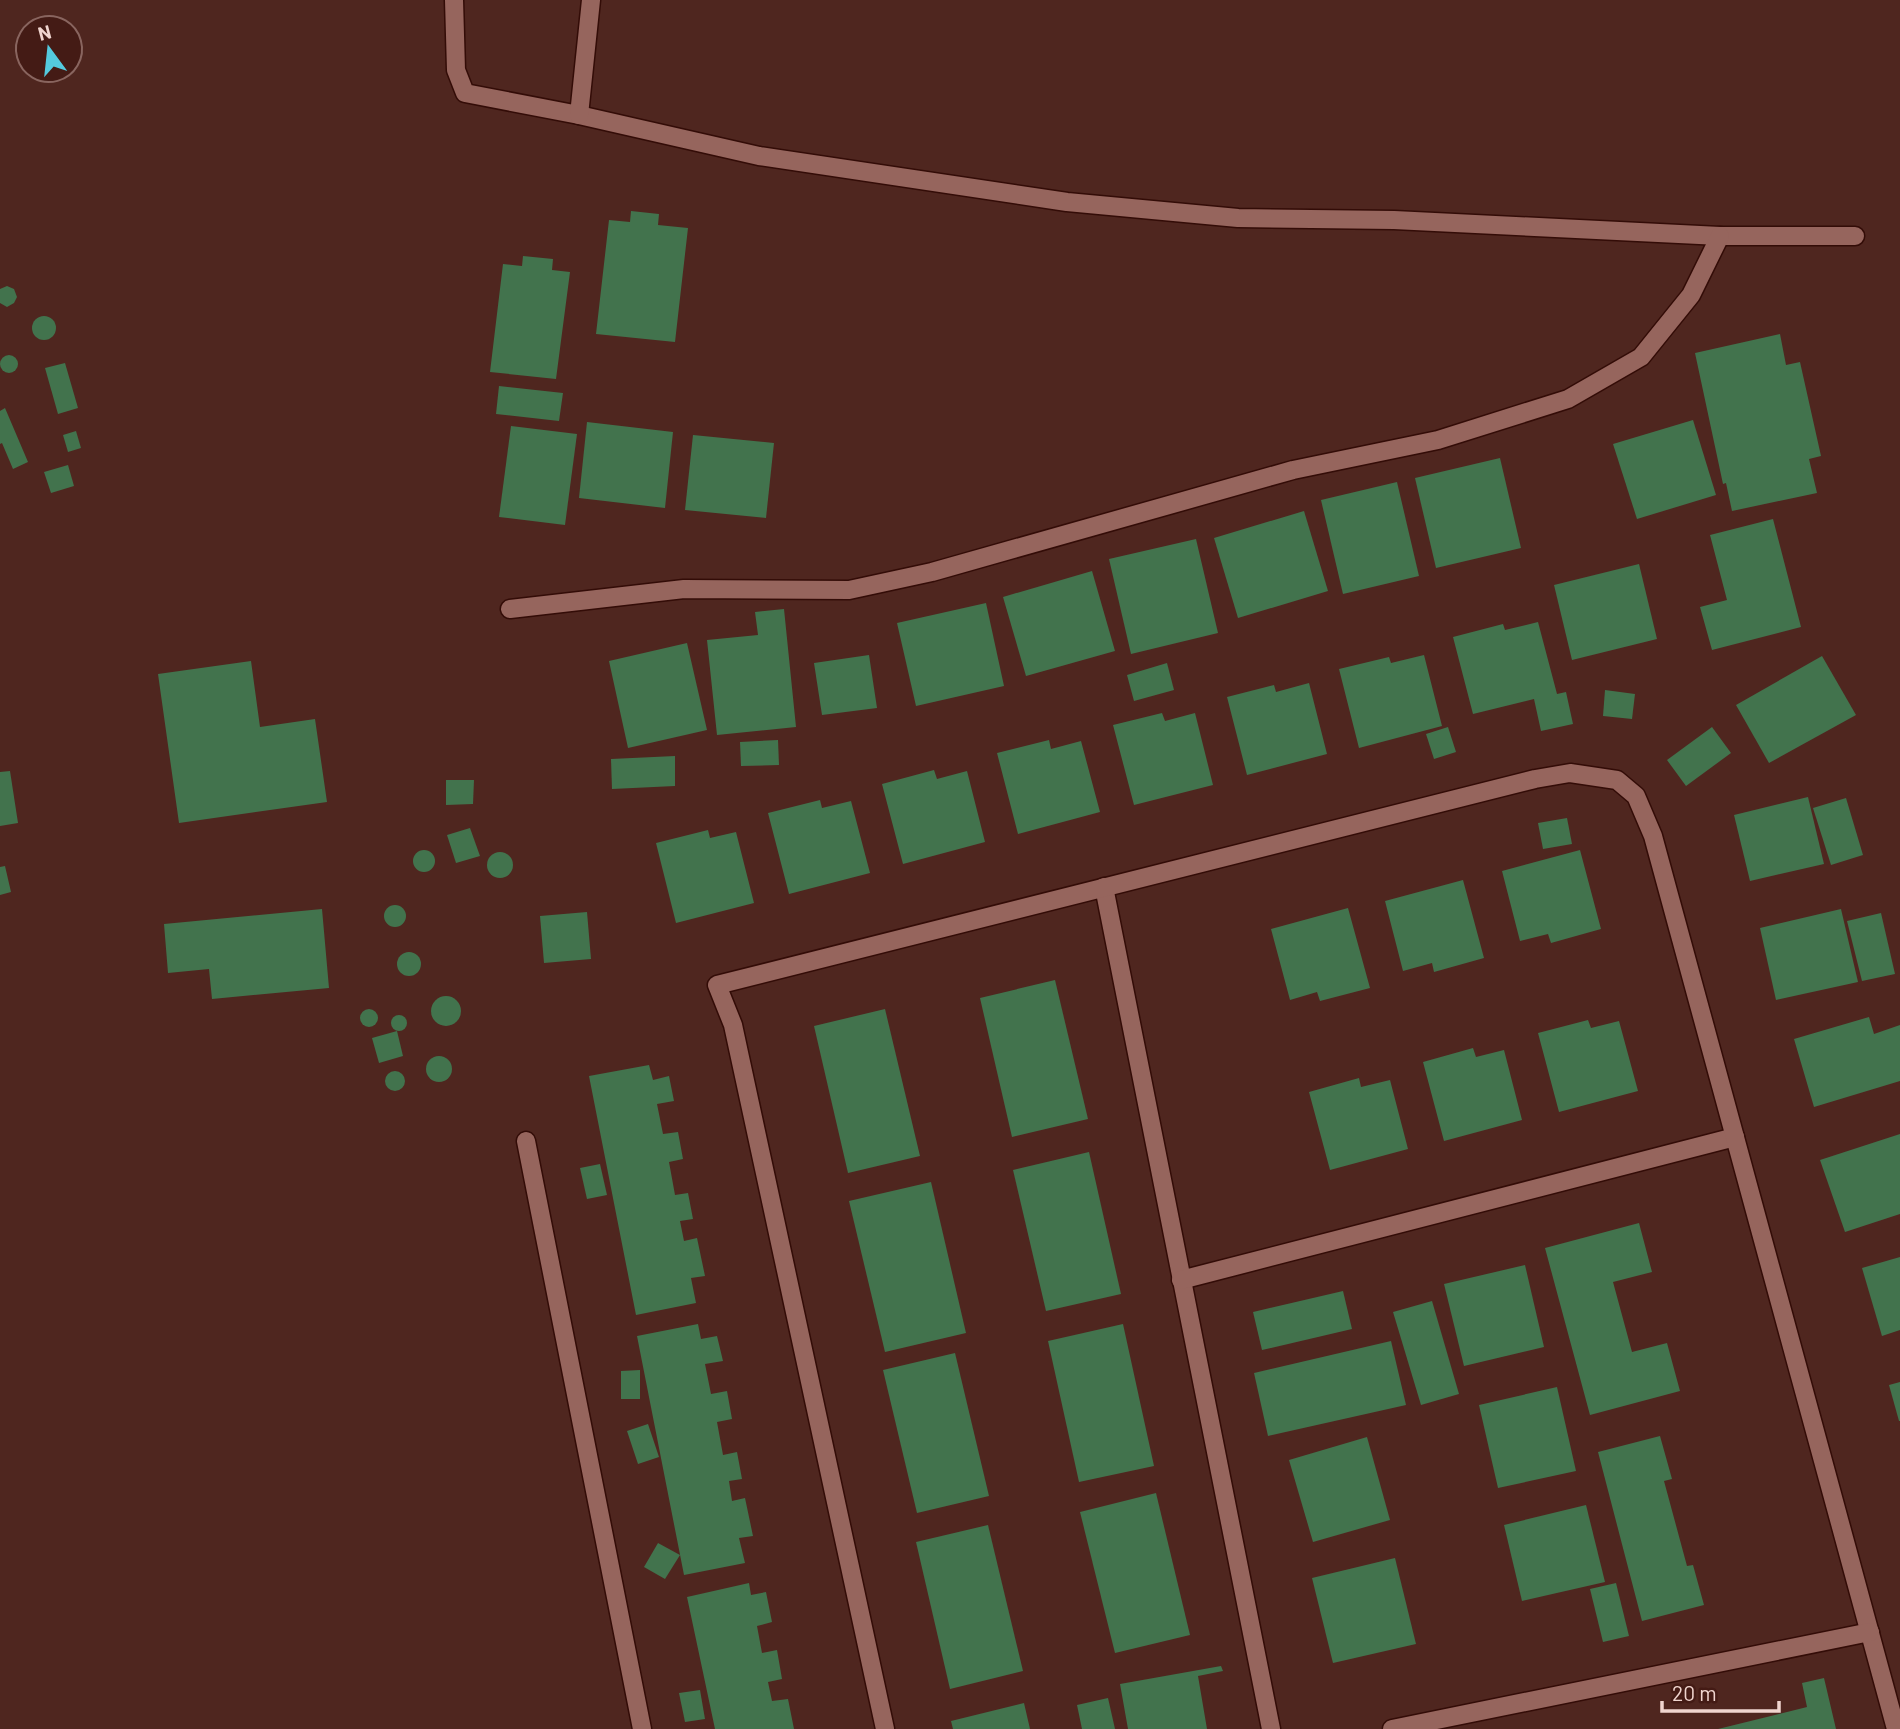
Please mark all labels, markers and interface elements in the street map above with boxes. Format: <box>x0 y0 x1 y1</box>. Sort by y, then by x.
north arrow <box>14 14 84 84</box>
text: N <box>35 19 54 45</box>
scale bar <box>1662 1670 1779 1714</box>
text: 20 m <box>1672 1680 1717 1705</box>

